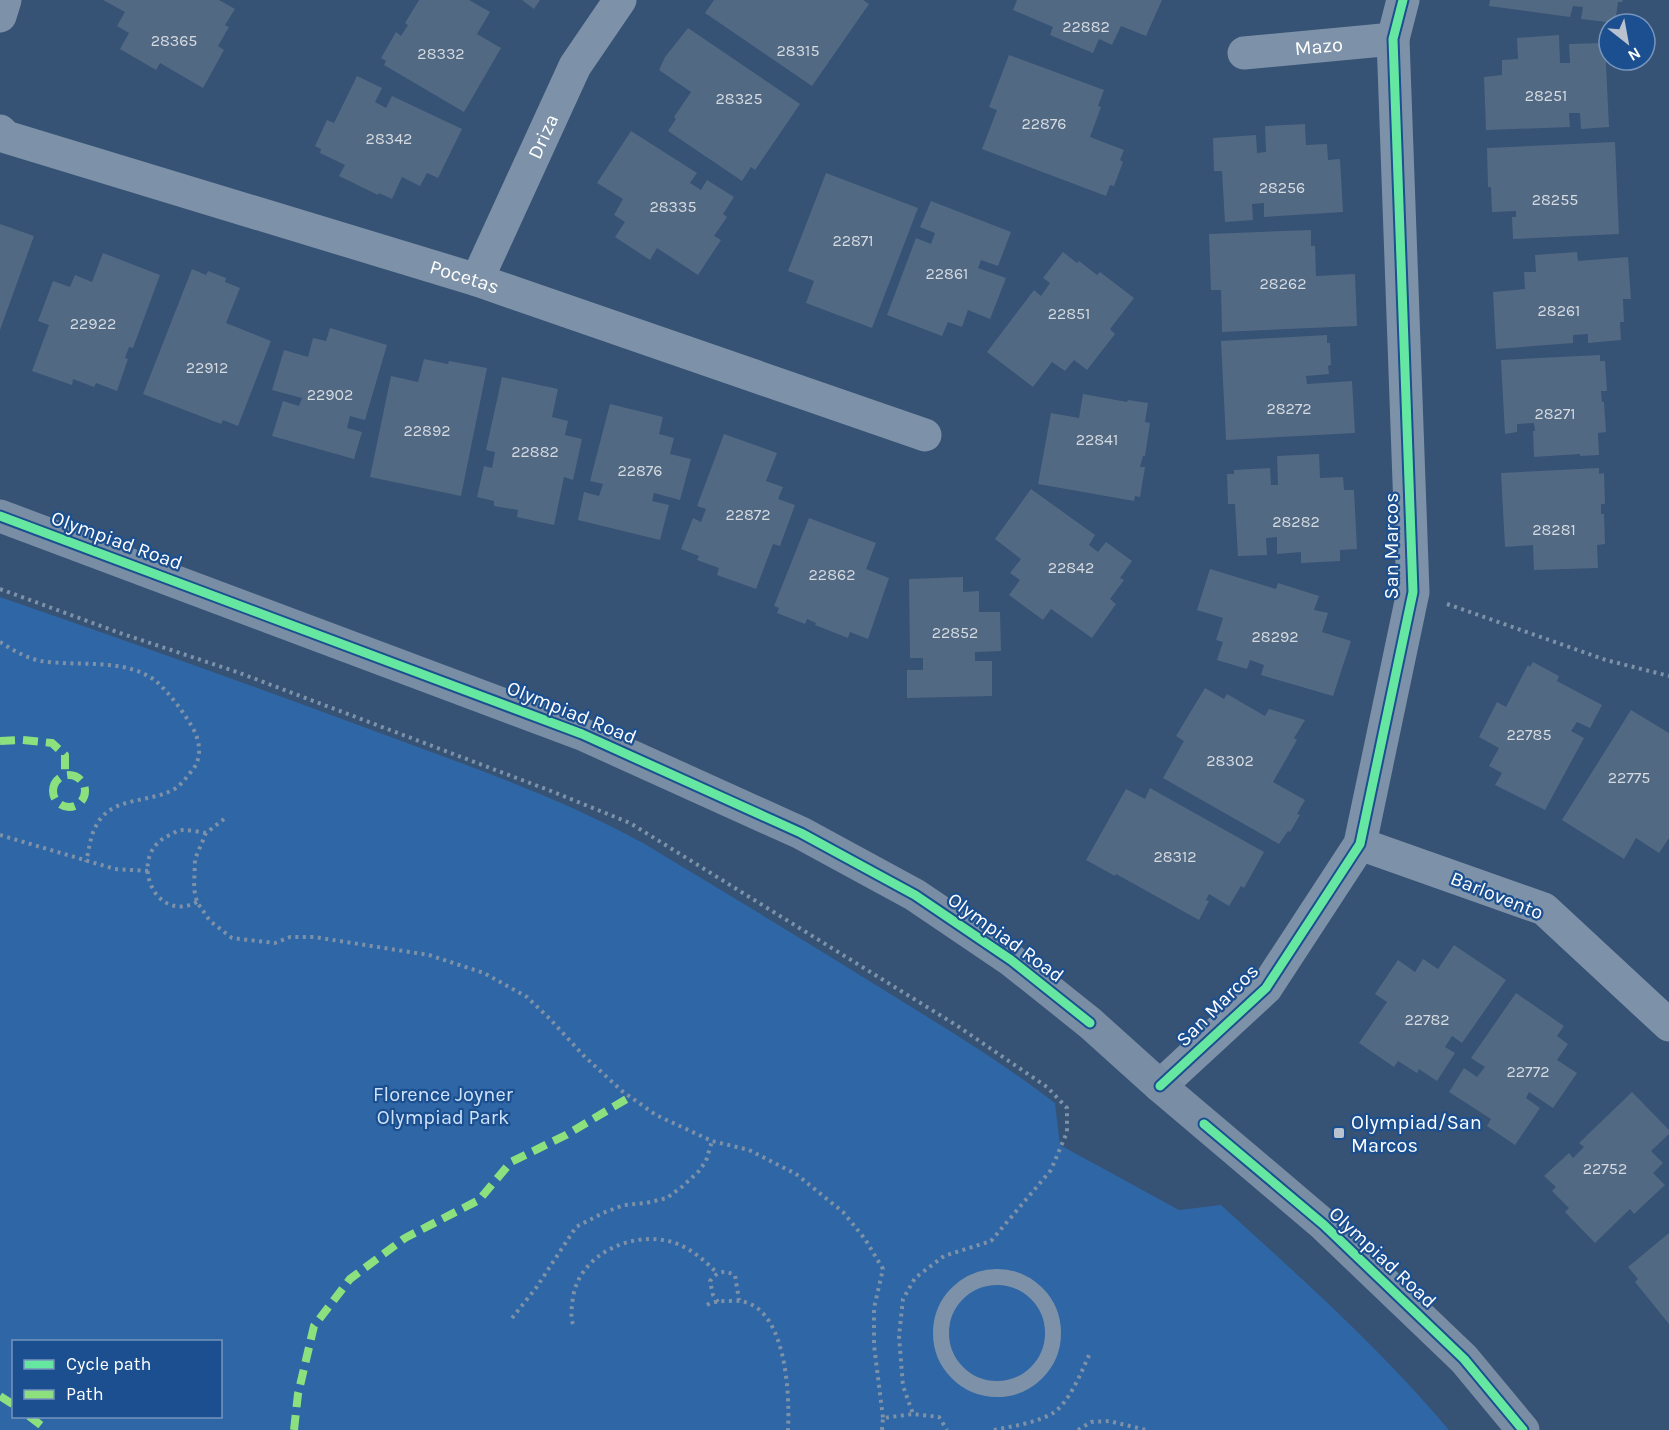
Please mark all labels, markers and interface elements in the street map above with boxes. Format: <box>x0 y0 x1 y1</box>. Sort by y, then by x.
north arrow <box>1597 12 1657 72</box>
house number: 22882 <box>1062 17 1110 36</box>
house number: 28365 <box>151 31 197 50</box>
street label: Mazo <box>1294 33 1344 60</box>
house number: 28315 <box>777 41 819 60</box>
text: N <box>1625 43 1644 66</box>
house number: 28332 <box>417 44 465 63</box>
house number: 28251 <box>1525 86 1567 105</box>
house number: 28325 <box>716 89 762 108</box>
street label: Driza <box>523 110 563 163</box>
house number: 22876 <box>1021 114 1067 133</box>
house number: 28342 <box>366 129 412 148</box>
house number: 28256 <box>1259 178 1305 197</box>
house number: 28255 <box>1532 190 1578 209</box>
house number: 28335 <box>649 197 697 216</box>
house number: 22871 <box>832 231 874 250</box>
street label: Pocetas <box>427 255 502 299</box>
house number: 22861 <box>926 264 968 283</box>
house number: 28262 <box>1260 274 1306 293</box>
house number: 28261 <box>1538 301 1580 320</box>
house number: 22851 <box>1048 304 1090 323</box>
house number: 22922 <box>70 314 116 333</box>
house number: 22912 <box>186 358 228 377</box>
house number: 22902 <box>307 385 353 404</box>
house number: 28272 <box>1266 399 1312 418</box>
house number: 28271 <box>1534 404 1576 423</box>
house number: 22892 <box>404 421 450 440</box>
house number: 22841 <box>1076 430 1118 449</box>
house number: 22882 <box>511 442 559 461</box>
house number: 22876 <box>617 461 663 480</box>
street label: San Marcos <box>1380 493 1403 599</box>
house number: 22872 <box>725 505 771 524</box>
street label: Olympiad Road <box>48 506 186 575</box>
house number: 28282 <box>1272 512 1320 531</box>
house number: 28281 <box>1532 520 1576 539</box>
house number: 22842 <box>1048 558 1094 577</box>
house number: 22862 <box>809 565 855 584</box>
house number: 22852 <box>932 623 978 642</box>
house number: 28292 <box>1252 627 1298 646</box>
street label: Olympiad Road <box>504 676 640 749</box>
house number: 22785 <box>1507 725 1551 744</box>
house number: 28302 <box>1206 751 1254 770</box>
house number: 22775 <box>1608 768 1650 787</box>
house number: 28312 <box>1153 847 1197 866</box>
street label: Barlovento <box>1447 866 1547 924</box>
street label: Olympiad Road <box>943 888 1068 987</box>
street label: San Marcos <box>1171 959 1263 1051</box>
house number: 22782 <box>1404 1010 1450 1029</box>
house number: 22772 <box>1507 1062 1549 1081</box>
park label: Florence Joyner Olympiad Park <box>373 1083 514 1129</box>
place label: Olympiad/San Marcos <box>1351 1111 1482 1157</box>
marker: Olympiad/San Marcos <box>1332 1126 1346 1140</box>
house number: 22752 <box>1583 1159 1627 1178</box>
street label: Olympiad Road <box>1324 1202 1441 1313</box>
legend <box>12 1340 222 1418</box>
text: Cycle path <box>66 1353 151 1375</box>
text: Path <box>66 1383 104 1405</box>

